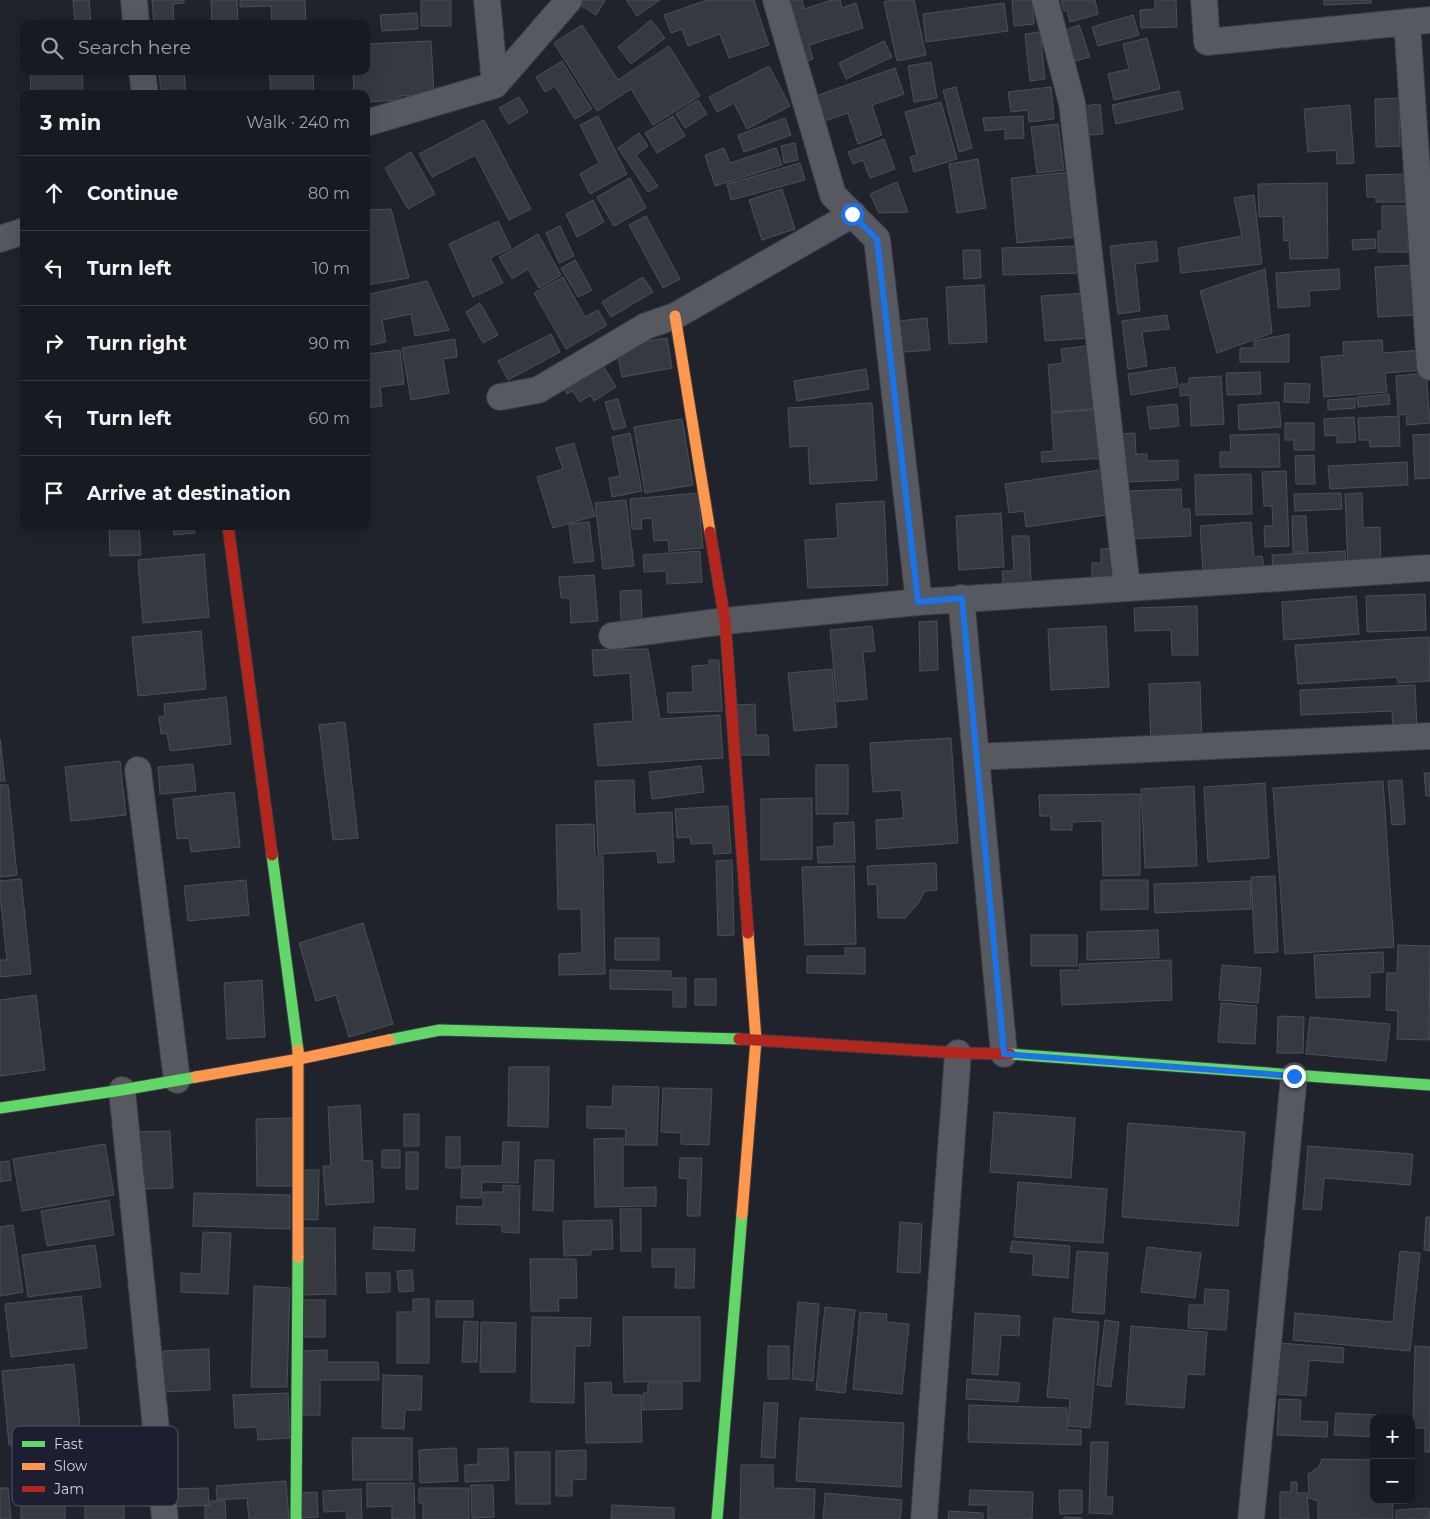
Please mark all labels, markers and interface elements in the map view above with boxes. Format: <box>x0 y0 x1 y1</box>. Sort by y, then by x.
search box <box>20 20 370 75</box>
icon: search <box>38 34 66 62</box>
text: Search here <box>78 36 191 59</box>
text: 3 min <box>40 110 101 135</box>
text: Walk · 240 m <box>246 113 350 132</box>
icon: ahead <box>40 179 68 207</box>
text: Continue <box>87 182 178 205</box>
text: 80 m <box>308 184 350 203</box>
route start <box>841 203 864 226</box>
icon: left <box>40 254 68 282</box>
text: Turn left <box>87 257 172 280</box>
text: 10 m <box>312 259 350 278</box>
icon: right <box>40 329 68 357</box>
text: Turn right <box>87 332 187 355</box>
text: 90 m <box>308 334 350 353</box>
icon: left <box>40 404 68 432</box>
text: Turn left <box>87 407 172 430</box>
text: 60 m <box>308 409 350 428</box>
icon: arrive <box>40 479 68 507</box>
text: Arrive at destination <box>87 482 291 505</box>
route end <box>1283 1065 1306 1088</box>
map controls <box>1370 1414 1415 1504</box>
button: + <box>1370 1414 1415 1459</box>
legend <box>12 1426 178 1506</box>
text: Fast <box>54 1435 84 1453</box>
text: Slow <box>54 1457 88 1475</box>
button: − <box>1370 1459 1415 1504</box>
text: Jam <box>53 1480 84 1498</box>

